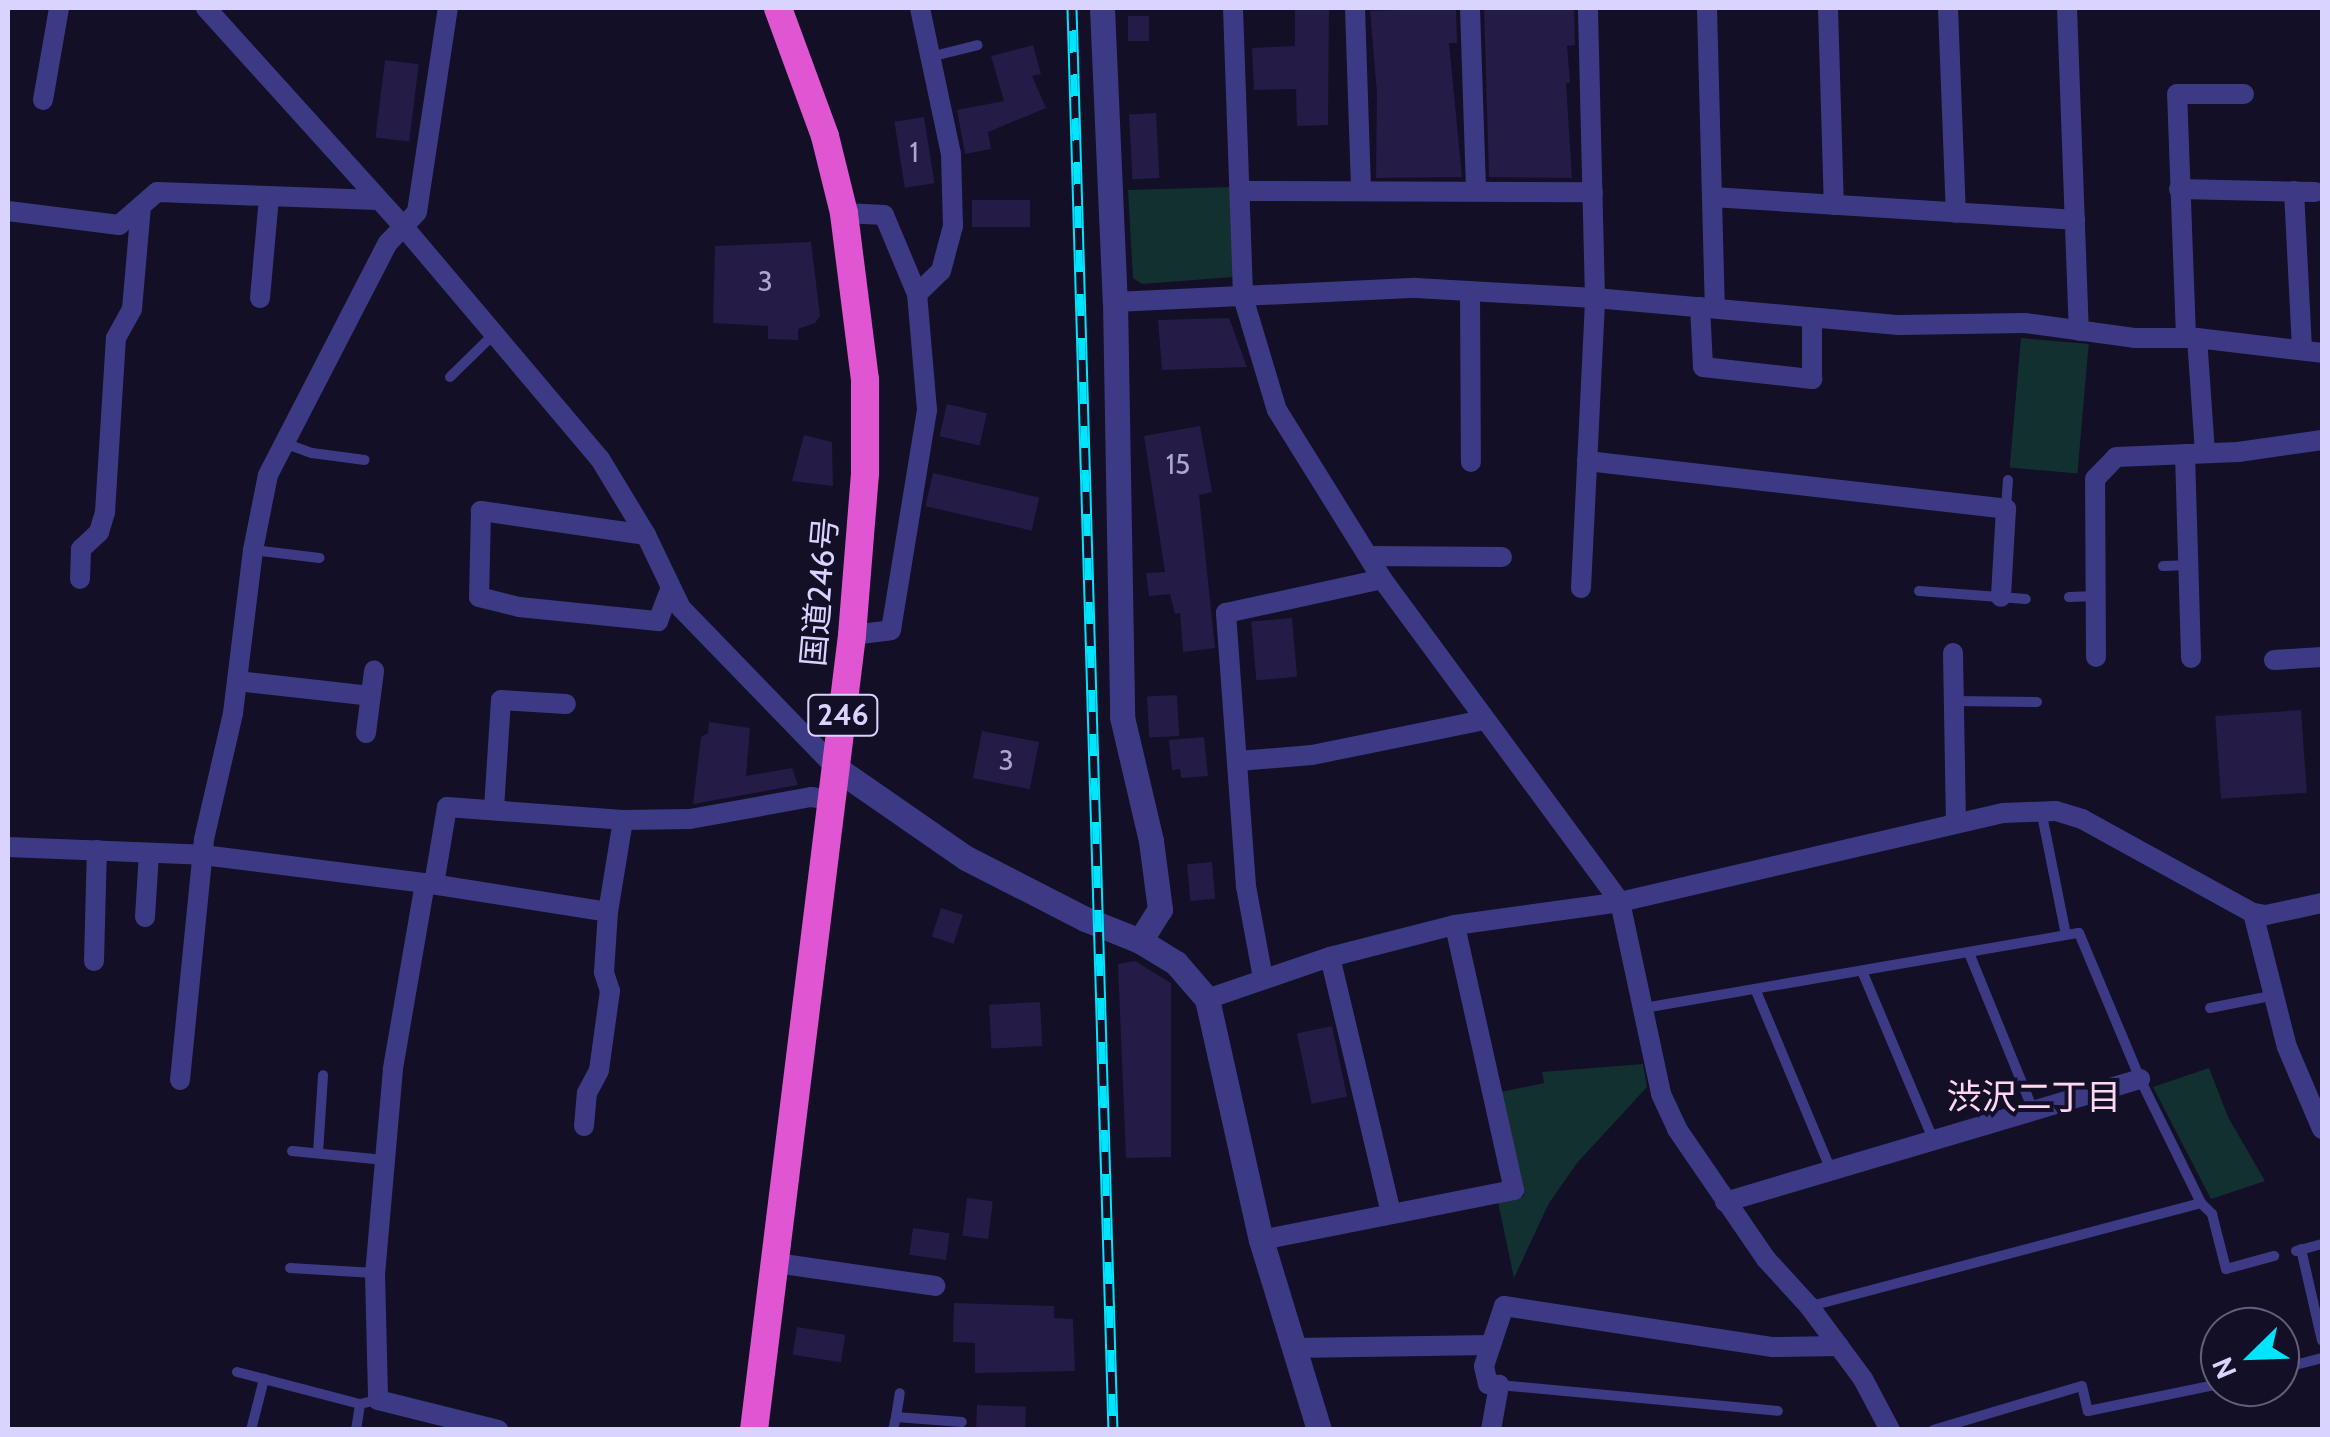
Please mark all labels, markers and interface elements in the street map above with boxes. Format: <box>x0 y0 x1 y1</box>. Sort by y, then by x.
house number: 1 <box>909 135 919 169</box>
house number: 3 <box>757 264 773 298</box>
house number: 15 <box>1166 447 1190 481</box>
street label: 国道246号 <box>794 516 846 668</box>
road number: 246 <box>806 690 880 740</box>
house number: 3 <box>998 743 1014 777</box>
district label: 渋沢二丁目 <box>1947 1076 2121 1118</box>
north arrow <box>2200 1307 2300 1407</box>
text: N <box>2205 1352 2244 1384</box>

